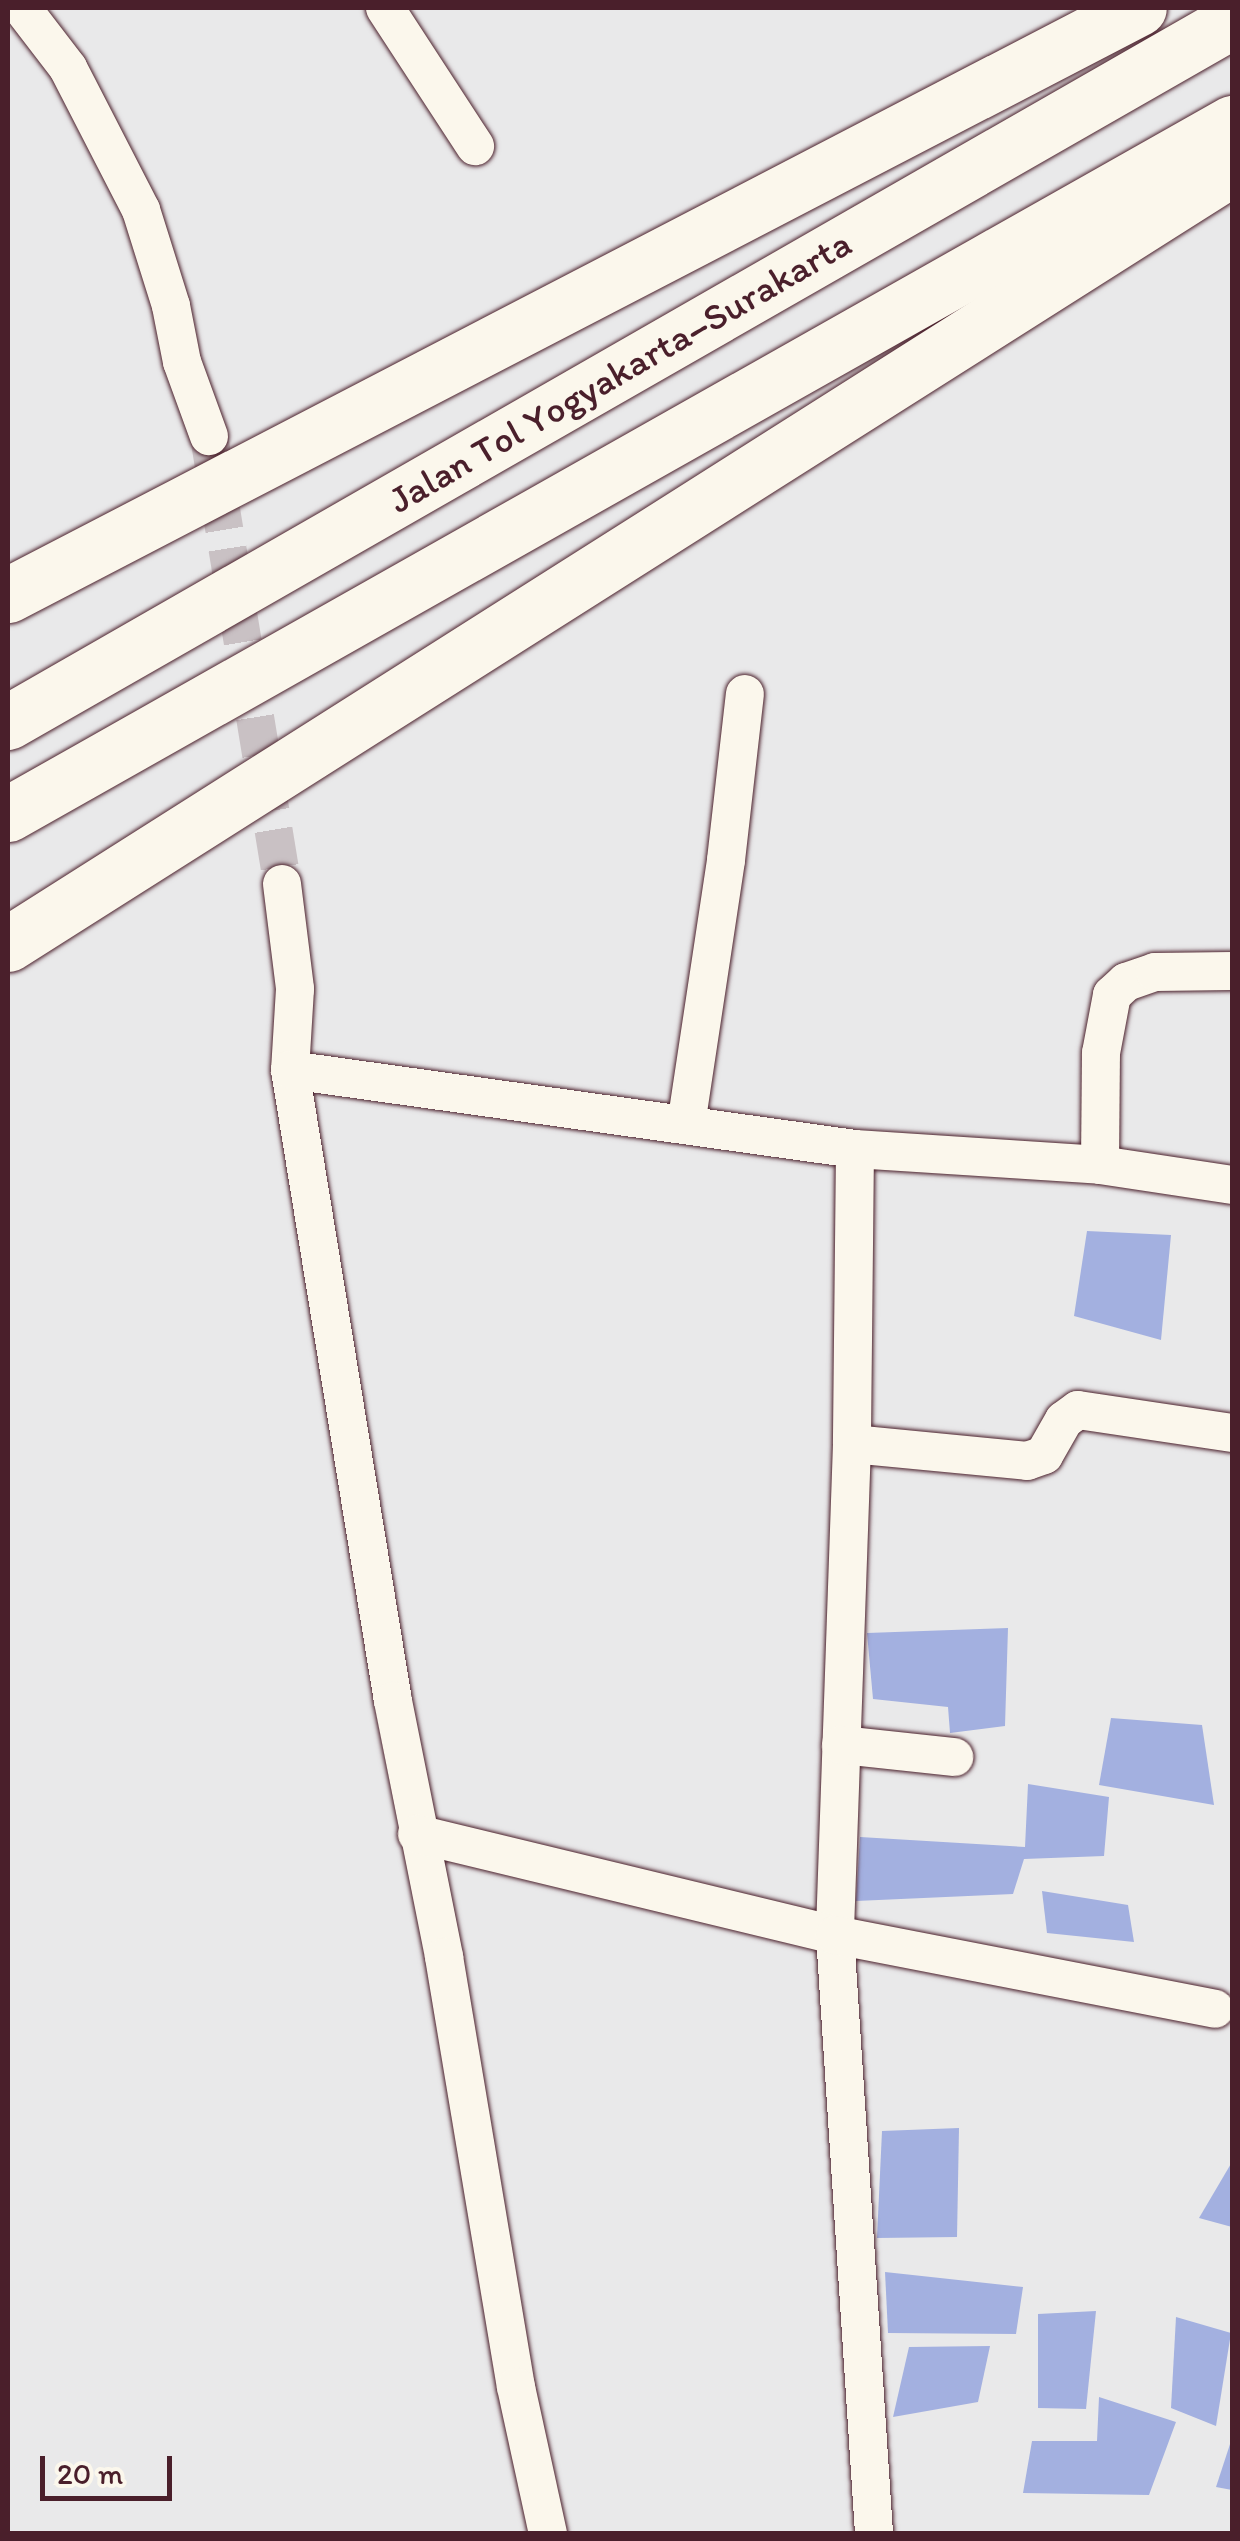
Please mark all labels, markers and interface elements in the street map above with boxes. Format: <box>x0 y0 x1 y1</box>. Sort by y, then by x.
street label: Jalan Tol Yogyakarta–Surakarta <box>383 222 857 522</box>
scale bar <box>45 2436 178 2498</box>
text: 20 m <box>57 2455 123 2492</box>

